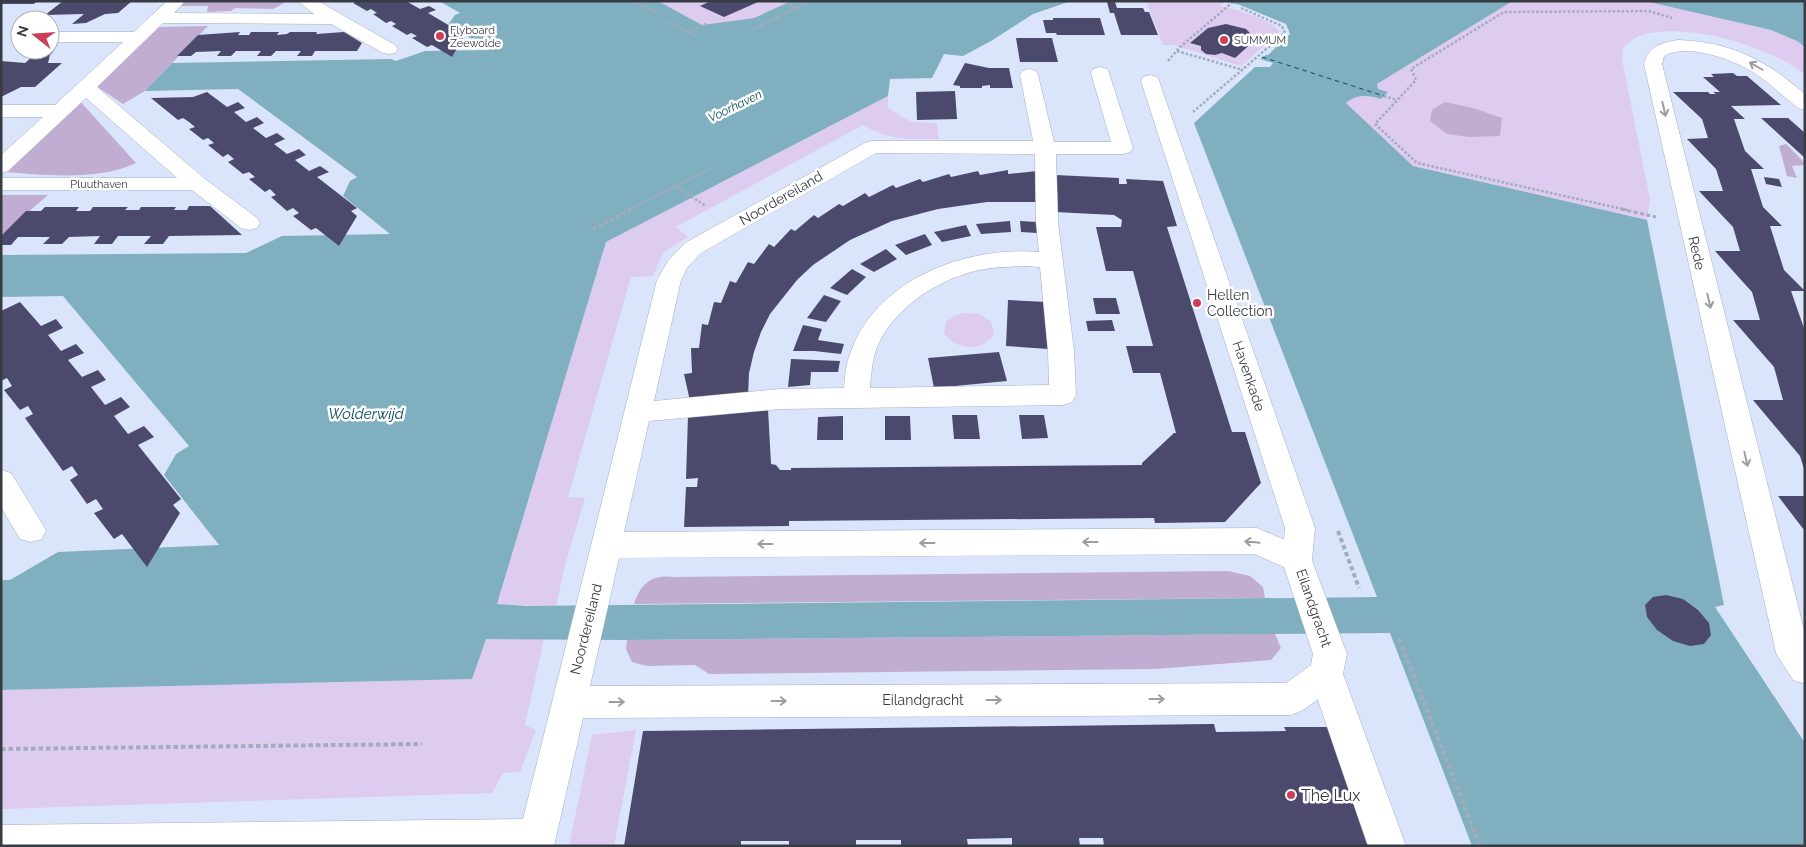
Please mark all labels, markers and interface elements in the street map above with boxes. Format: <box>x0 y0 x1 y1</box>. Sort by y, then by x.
north arrow <box>10 10 60 60</box>
text: N <box>13 24 32 39</box>
place label: Flyboard Zeewolde <box>450 24 502 50</box>
marker: Flyboard Zeewolde <box>434 30 446 42</box>
marker: SUMMUM <box>1218 34 1230 46</box>
place label: SUMMUM <box>1234 34 1286 47</box>
one-way arrow <box>1750 61 1764 71</box>
water label: Voorhaven <box>706 87 764 125</box>
one-way arrow <box>1660 100 1669 116</box>
street label: Noordereiland <box>737 168 825 228</box>
street label: Pluuthaven <box>70 178 128 191</box>
street label: Rede <box>1685 235 1709 271</box>
place label: Hellen Collection <box>1207 287 1273 319</box>
one-way arrow <box>1705 292 1714 308</box>
marker: Hellen Collection <box>1191 297 1203 309</box>
street label: Havenkade <box>1230 339 1268 413</box>
water label: Wolderwijd <box>328 405 405 423</box>
one-way arrow <box>1742 451 1751 467</box>
one-way arrow <box>1082 537 1098 547</box>
one-way arrow <box>1245 537 1261 547</box>
one-way arrow <box>920 538 936 548</box>
one-way arrow <box>757 539 774 549</box>
street label: Eilandgracht <box>1293 567 1335 649</box>
street label: Noordereiland <box>567 582 605 676</box>
street label: Eilandgracht <box>882 692 964 708</box>
one-way arrow <box>1148 694 1165 704</box>
one-way arrow <box>986 695 1002 705</box>
one-way arrow <box>771 696 787 706</box>
one-way arrow <box>608 697 625 707</box>
place label: The Lux <box>1301 786 1360 805</box>
marker: The Lux <box>1285 789 1297 801</box>

